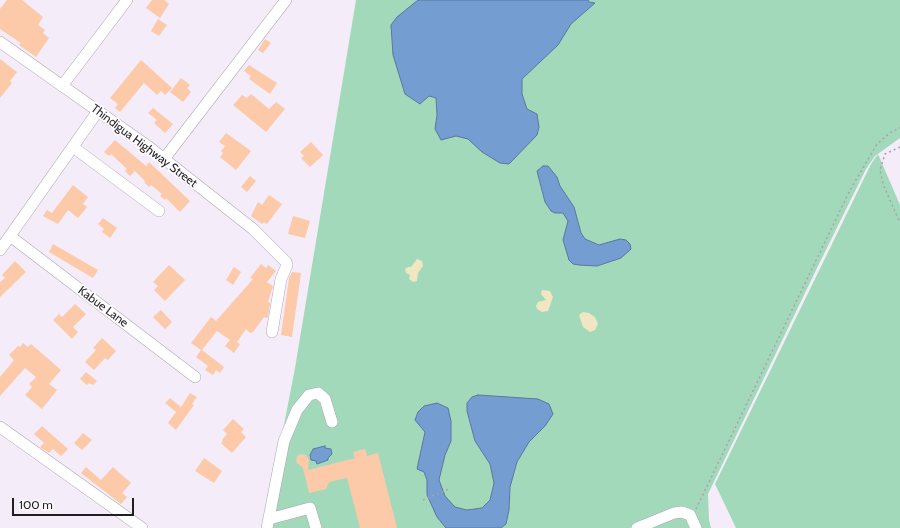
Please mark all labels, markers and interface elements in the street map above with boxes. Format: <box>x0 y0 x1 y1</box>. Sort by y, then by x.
street label: Thindigua Highway Street <box>88 101 200 191</box>
street label: Kabue Lane <box>75 284 131 330</box>
scale bar <box>14 490 136 516</box>
text: 100 m <box>19 497 53 512</box>

